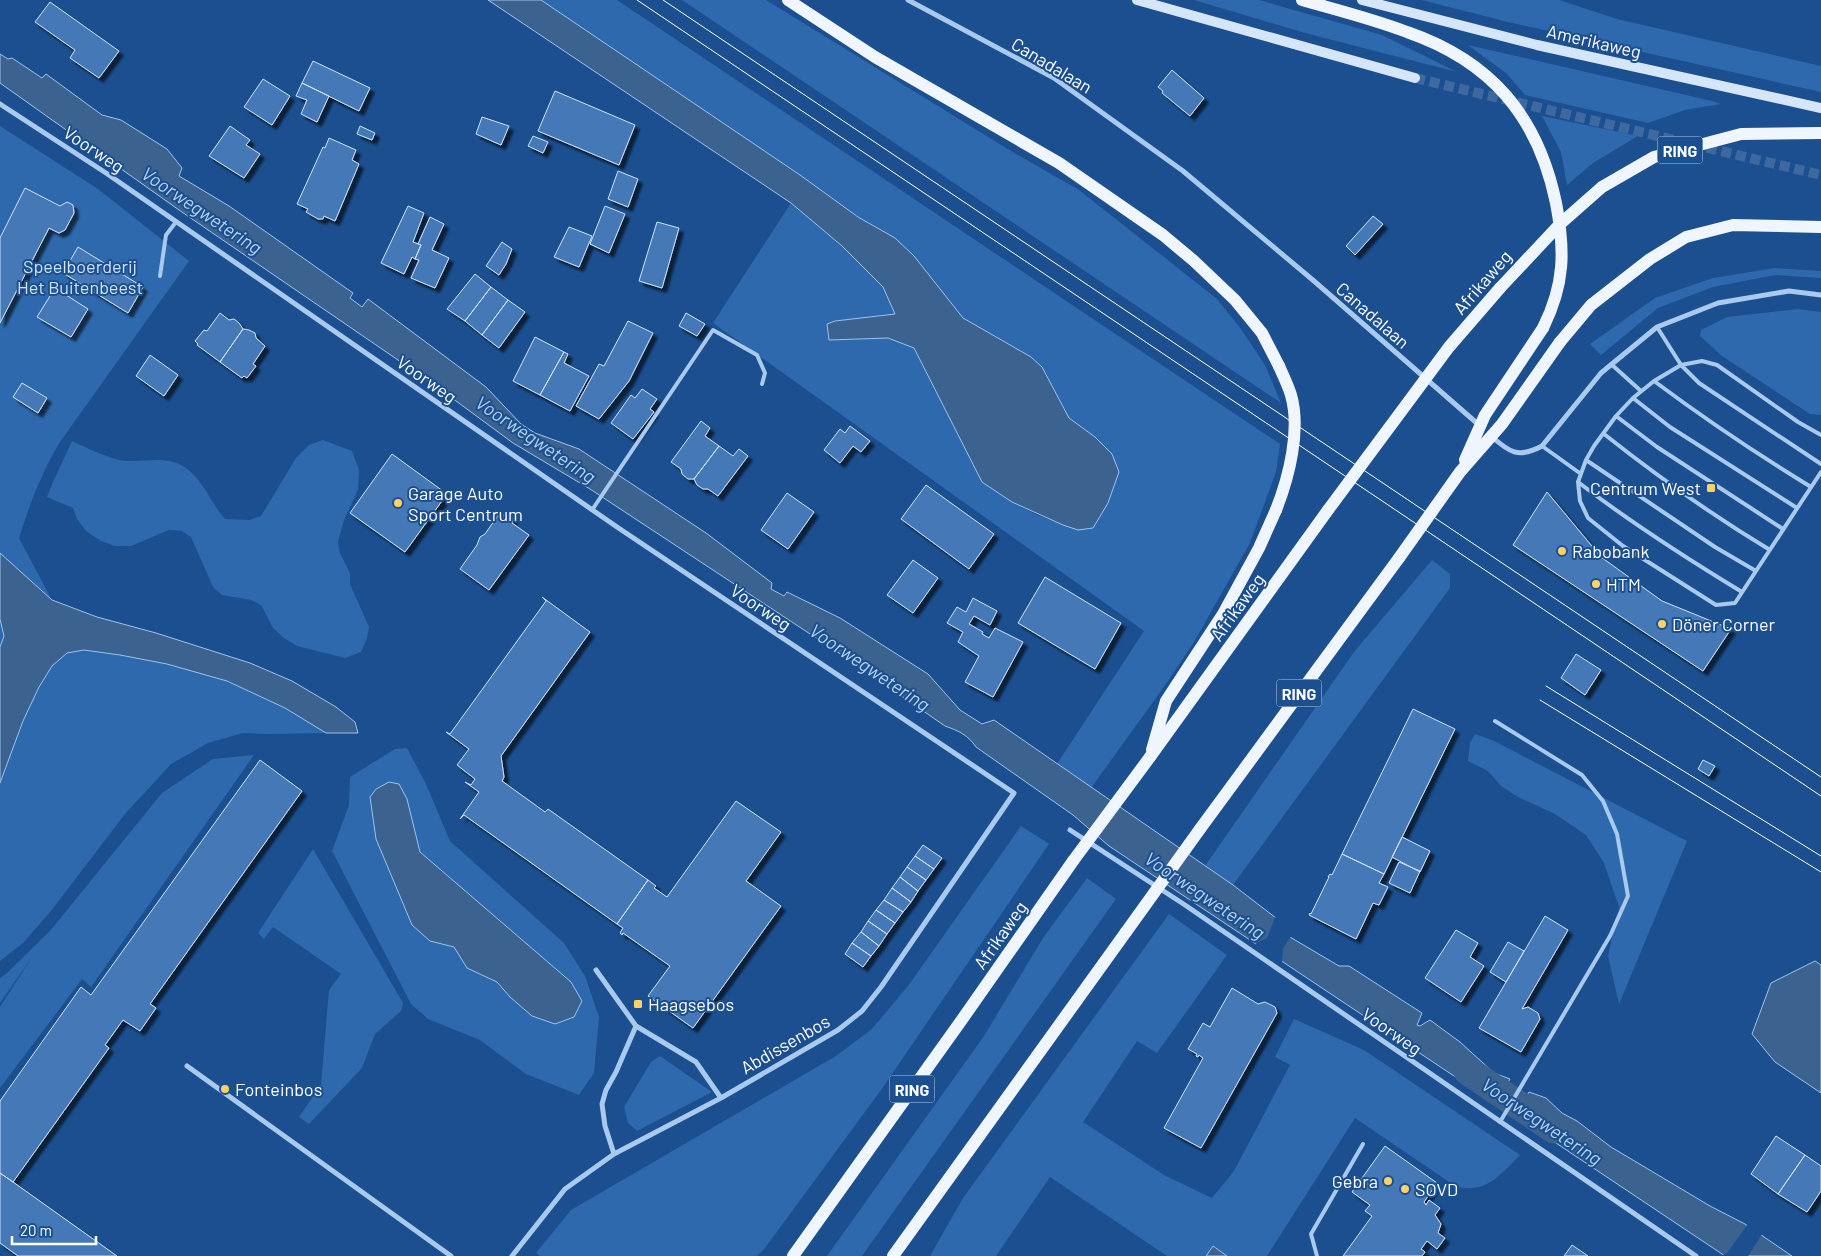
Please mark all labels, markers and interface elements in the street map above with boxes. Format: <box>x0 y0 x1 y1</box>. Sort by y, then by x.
street label: Amerikaweg <box>1545 19 1643 63</box>
street label: Canadalaan <box>1008 32 1096 98</box>
street label: Voorweg <box>60 121 128 177</box>
road number: RING <box>1658 136 1702 164</box>
water label: Voorwegwetering <box>138 161 267 259</box>
street label: Afrikaweg <box>1448 245 1516 319</box>
park label: Speelboerderij Het Buitenbeest <box>17 255 143 298</box>
street label: Canadalaan <box>1332 277 1414 353</box>
street label: Voorweg <box>393 350 461 408</box>
water label: Voorwegwetering <box>472 390 601 488</box>
place label: Centrum West <box>1590 477 1701 499</box>
place label: Garage Auto Sport Centrum <box>408 482 523 525</box>
marker: Centrum West <box>1705 482 1717 494</box>
marker: Garage Auto Sport Centrum <box>392 497 404 509</box>
place label: Rabobank <box>1572 540 1649 562</box>
marker: Rabobank <box>1556 545 1568 557</box>
street label: Afrikaweg <box>1205 569 1269 645</box>
place label: HTM <box>1606 573 1641 595</box>
marker: HTM <box>1590 578 1602 590</box>
street label: Voorweg <box>727 579 795 635</box>
place label: Döner Corner <box>1672 613 1776 635</box>
water label: Voorwegwetering <box>806 618 935 716</box>
marker: Döner Corner <box>1656 618 1668 630</box>
road number: RING <box>1276 680 1322 706</box>
water label: Voorwegwetering <box>1141 846 1270 944</box>
street label: Afrikaweg <box>969 897 1031 973</box>
place label: Haagsebos <box>648 993 734 1015</box>
marker: Haagsebos <box>632 998 644 1010</box>
street label: Voorweg <box>1358 1002 1426 1060</box>
street label: Abdissenbos <box>736 1010 834 1078</box>
water label: Voorwegwetering <box>1478 1072 1607 1170</box>
road number: RING <box>890 1076 934 1102</box>
place label: Fonteinbos <box>235 1078 322 1100</box>
marker: Fonteinbos <box>219 1083 231 1095</box>
place label: Gebra <box>1332 1170 1378 1192</box>
marker: Gebra <box>1382 1175 1394 1187</box>
place label: SOVD <box>1415 1178 1458 1200</box>
marker: SOVD <box>1399 1183 1411 1195</box>
scale bar <box>12 1214 96 1246</box>
text: 20 m <box>20 1221 52 1239</box>

